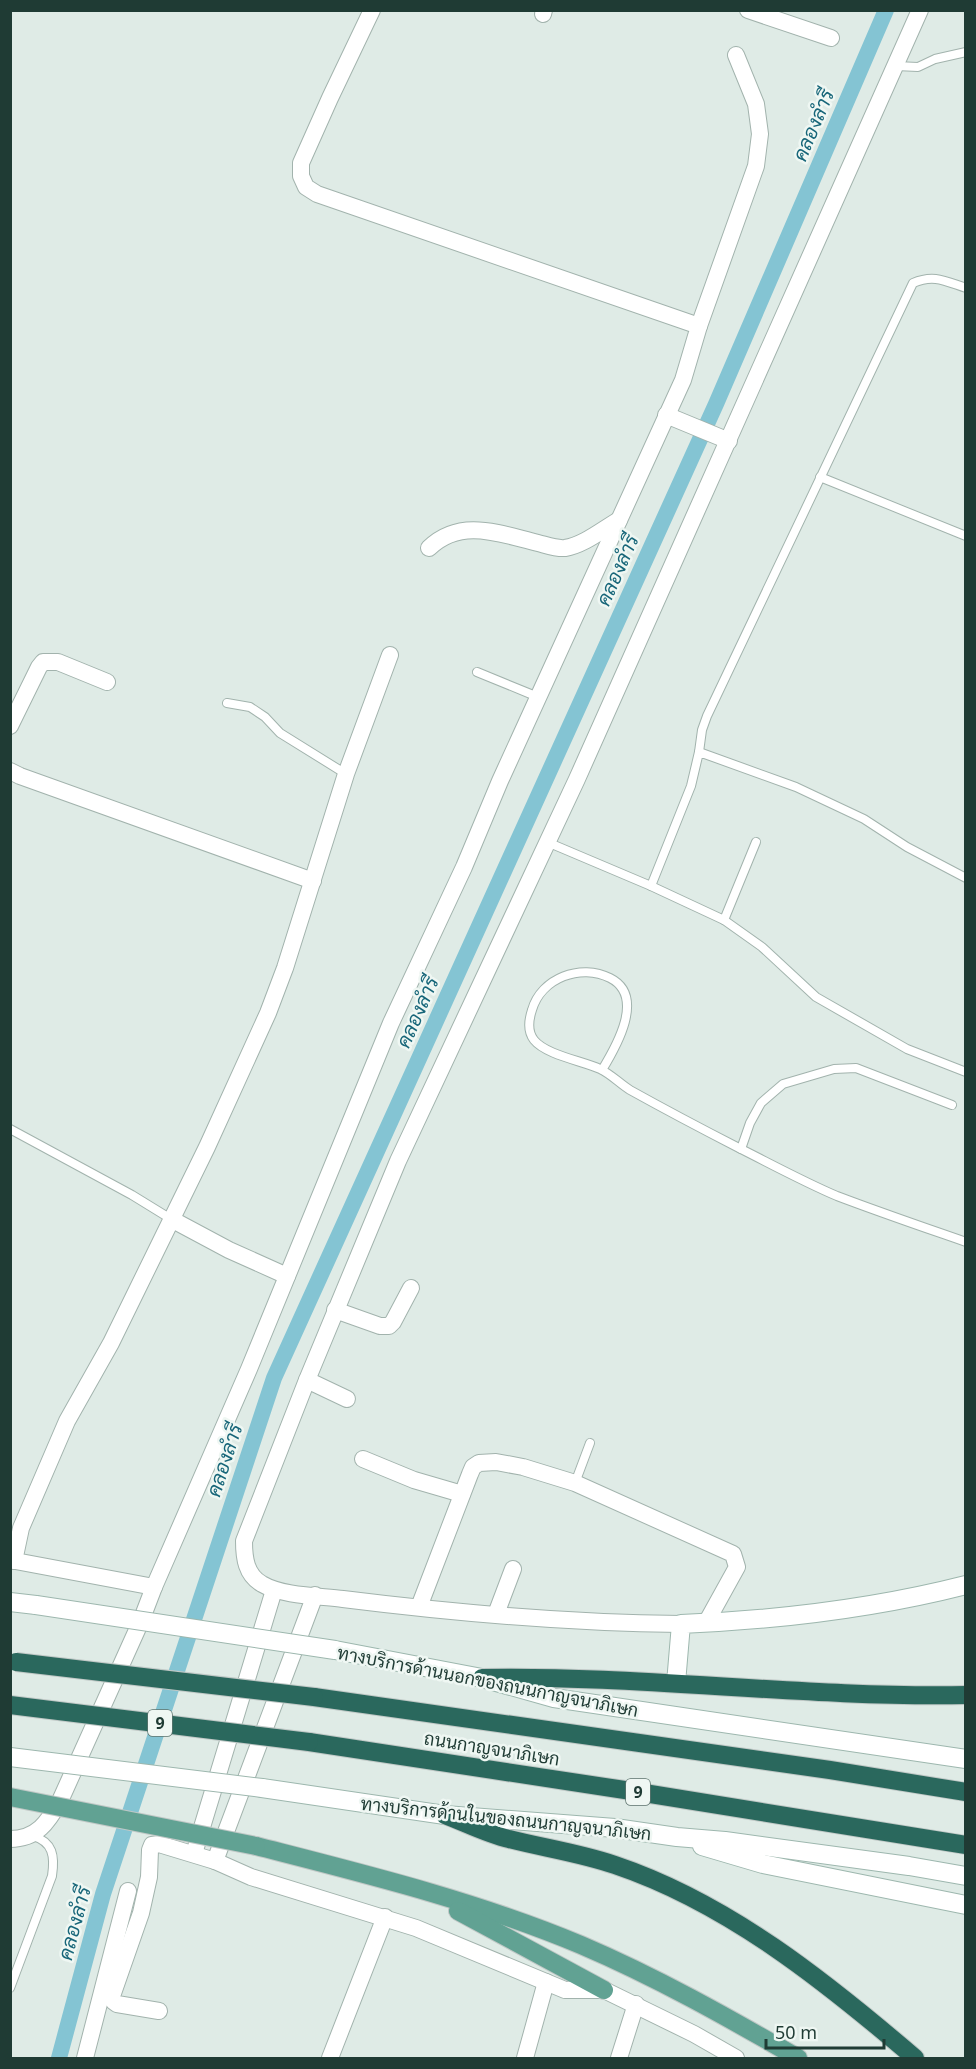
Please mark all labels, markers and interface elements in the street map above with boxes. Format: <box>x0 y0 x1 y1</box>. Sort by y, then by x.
water label: คลองลำรี <box>786 84 841 165</box>
water label: คลองลำรี <box>589 529 645 610</box>
water label: คลองลำรี <box>389 971 445 1052</box>
water label: คลองลำรี <box>200 1419 249 1500</box>
street label: ทางบริการด้านนอกของถนนกาญจนาภิเษก <box>335 1640 641 1722</box>
road number: 9 <box>148 1710 172 1736</box>
street label: ถนนกาญจนาภิเษก <box>423 1725 561 1771</box>
road number: 9 <box>626 1779 650 1805</box>
street label: ทางบริการด้านในของถนนกาญจนาภิเษก <box>359 1791 653 1845</box>
water label: คลองลำรี <box>51 1882 97 1963</box>
scale bar <box>766 2012 884 2050</box>
text: 50 m <box>775 2020 817 2044</box>

